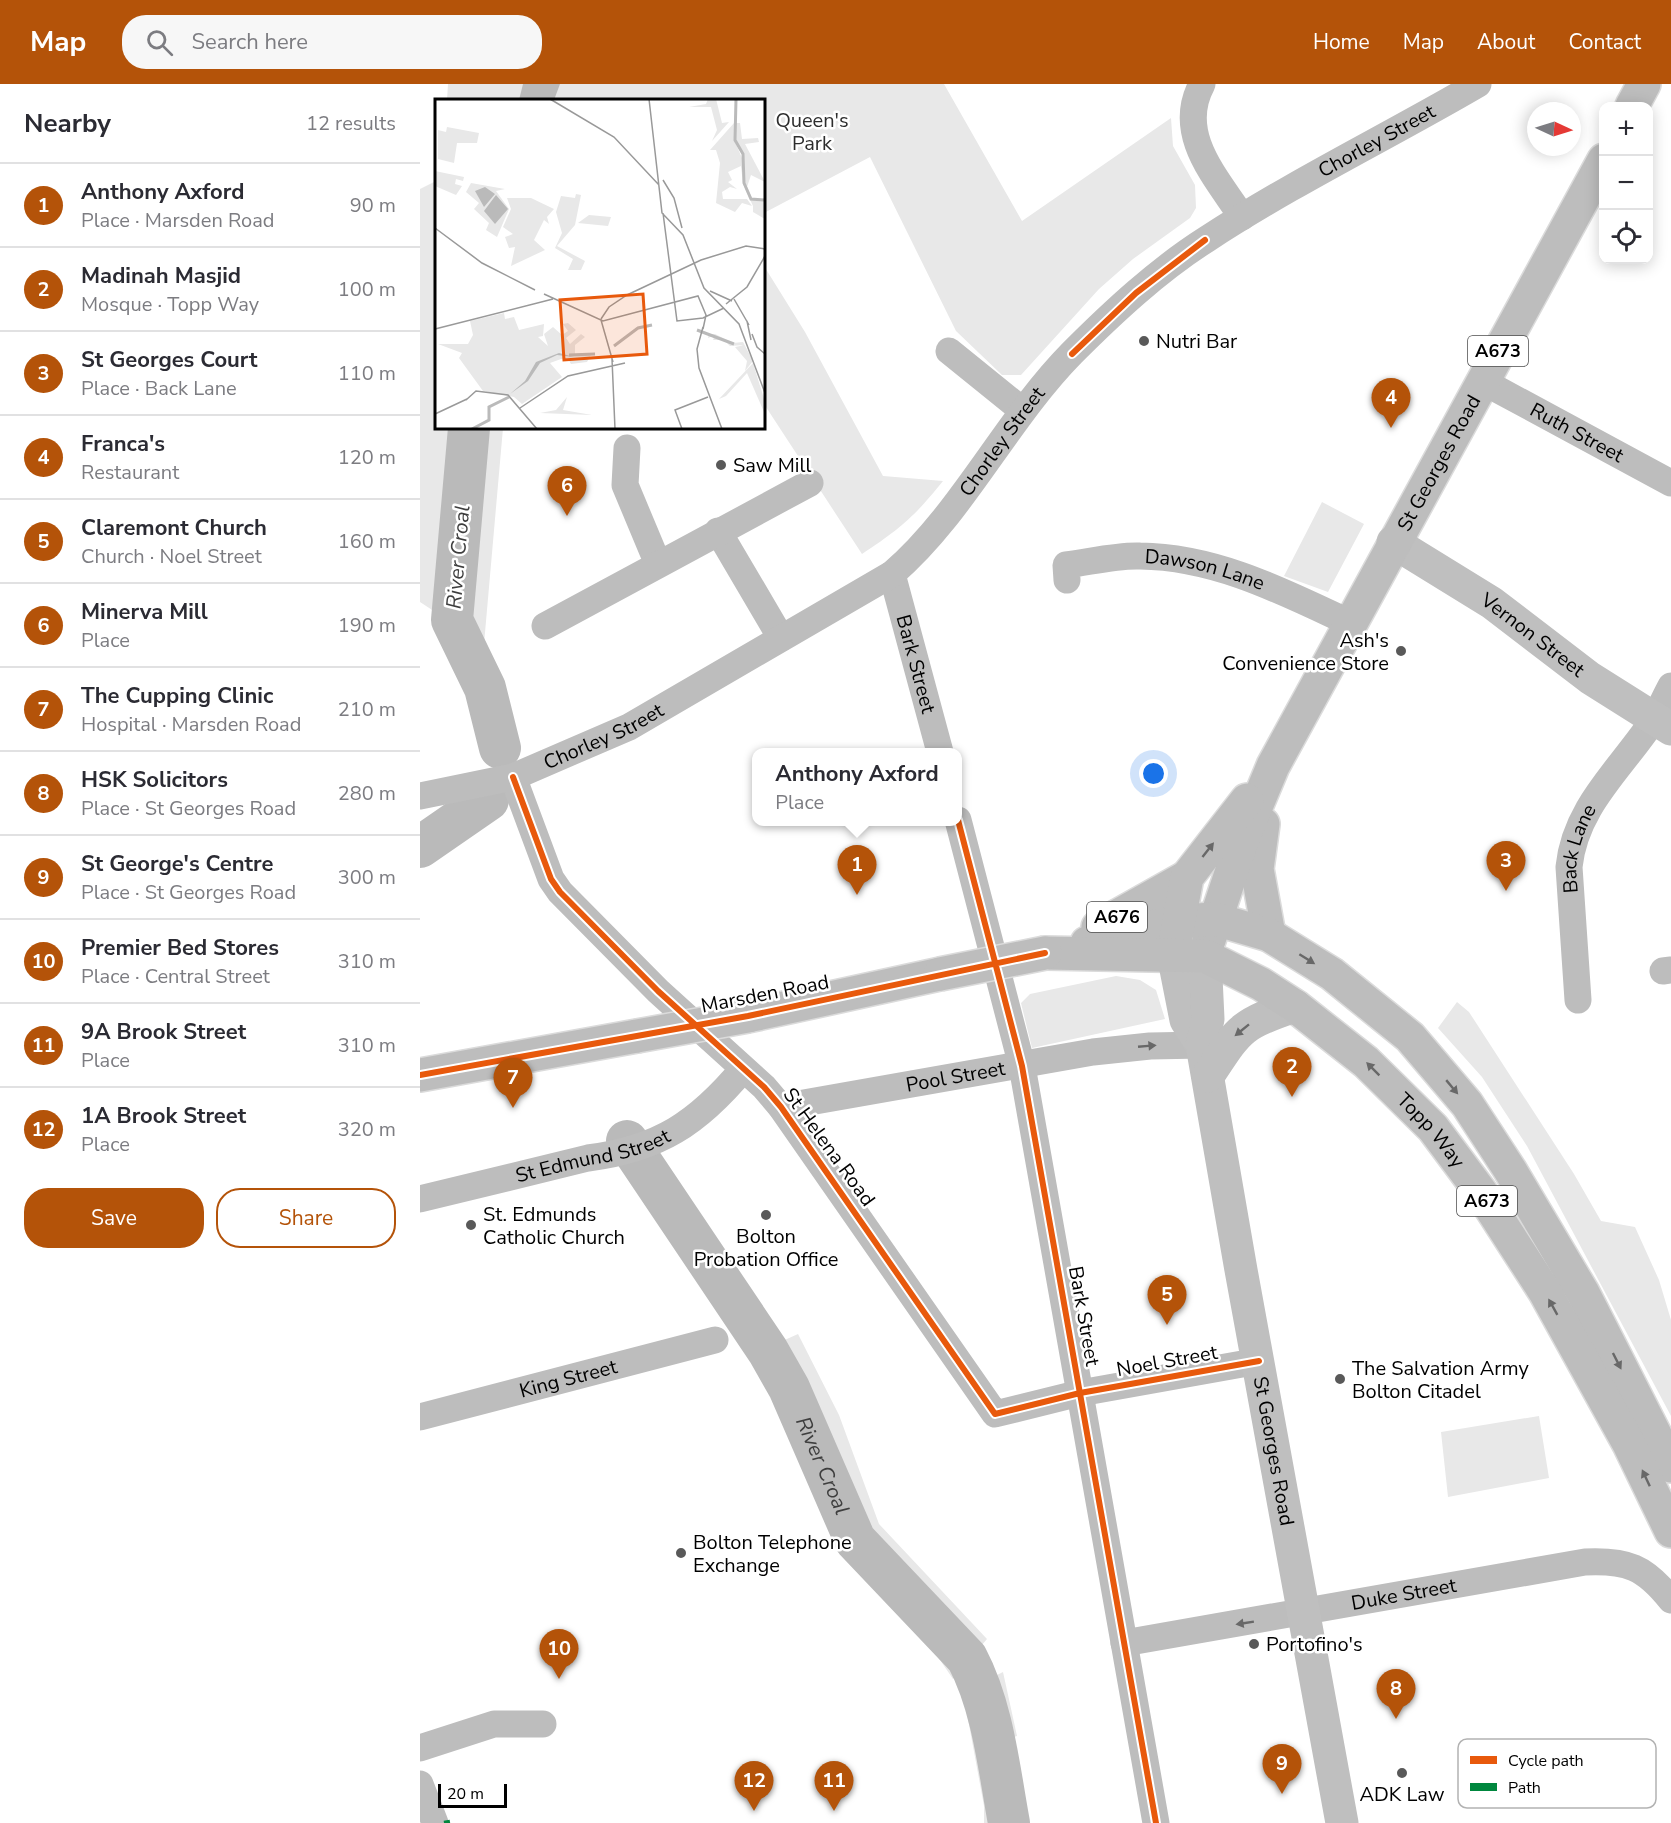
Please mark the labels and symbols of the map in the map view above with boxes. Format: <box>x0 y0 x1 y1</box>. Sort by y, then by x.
street label: Chorley Street <box>1313 97 1441 184</box>
inset map <box>435 99 765 429</box>
north arrow <box>1527 102 1581 156</box>
park label: Queen's Park <box>775 107 849 157</box>
place label: Nutri Bar <box>1156 328 1237 355</box>
marker: Nutri Bar <box>1137 334 1151 348</box>
road number: A673 <box>1468 336 1528 366</box>
pin: 4 <box>1372 378 1410 428</box>
street label: Chorley Street <box>953 380 1051 502</box>
street label: St Georges Road <box>1390 390 1487 536</box>
street label: Ruth Street <box>1525 396 1630 469</box>
place label: Saw Mill <box>733 452 811 479</box>
marker: Saw Mill <box>714 458 728 472</box>
pin: 6 <box>548 466 586 516</box>
water label: River Croal <box>440 504 476 610</box>
street label: Dawson Lane <box>1144 543 1269 597</box>
street label: Vernon Street <box>1475 586 1591 683</box>
street label: Bark Street <box>890 611 943 717</box>
place label: Ash's Convenience Store <box>1222 627 1389 677</box>
marker: Ash's Convenience Store <box>1394 644 1408 658</box>
street label: Chorley Street <box>539 696 669 776</box>
your location <box>1139 759 1168 788</box>
street label: Back Lane <box>1555 799 1602 894</box>
one-way arrow <box>1202 842 1215 858</box>
pin: 3 <box>1486 842 1526 891</box>
pin: 1 <box>838 846 876 895</box>
road number: A676 <box>1087 902 1147 932</box>
one-way arrow <box>1298 953 1315 964</box>
street label: Marsden Road <box>699 968 831 1020</box>
one-way arrow <box>1234 1023 1250 1036</box>
one-way arrow <box>1138 1042 1157 1051</box>
pin: 2 <box>1272 1048 1312 1097</box>
street label: Pool Street <box>904 1054 1008 1098</box>
pin: 7 <box>494 1058 532 1108</box>
one-way arrow <box>1366 1062 1380 1076</box>
one-way arrow <box>1445 1079 1458 1094</box>
street label: St Helena Road <box>777 1082 881 1212</box>
street label: Topp Way <box>1391 1086 1472 1174</box>
street label: St Edmund Street <box>513 1122 676 1189</box>
road number: A673 <box>1457 1186 1517 1216</box>
place label: St. Edmunds Catholic Church <box>483 1201 625 1251</box>
marker: Bolton Probation Office <box>759 1208 773 1222</box>
marker: St. Edmunds Catholic Church <box>464 1218 478 1232</box>
place label: Bolton Probation Office <box>694 1223 838 1273</box>
street label: Bark Street <box>1062 1264 1106 1369</box>
pin: 5 <box>1148 1276 1186 1325</box>
one-way arrow <box>1548 1298 1558 1315</box>
street label: Noel Street <box>1114 1339 1221 1383</box>
street label: King Street <box>516 1352 621 1404</box>
one-way arrow <box>1612 1352 1622 1370</box>
place label: The Salvation Army Bolton Citadel <box>1352 1355 1529 1405</box>
marker: The Salvation Army Bolton Citadel <box>1333 1372 1347 1386</box>
street label: St Georges Road <box>1247 1374 1301 1528</box>
water label: River Croal <box>789 1412 856 1519</box>
one-way arrow <box>1641 1470 1650 1487</box>
place label: Bolton Telephone Exchange <box>693 1529 852 1579</box>
marker: Bolton Telephone Exchange <box>674 1546 688 1560</box>
street label: Duke Street <box>1349 1571 1459 1616</box>
one-way arrow <box>1235 1619 1254 1628</box>
pin: 10 <box>540 1630 578 1679</box>
place label: Portofino's <box>1266 1631 1363 1658</box>
marker: Portofino's <box>1247 1637 1261 1651</box>
pin: 8 <box>1376 1670 1416 1719</box>
legend <box>1458 1739 1656 1808</box>
pin: 9 <box>1262 1744 1302 1794</box>
text: Cycle path <box>1508 1750 1584 1772</box>
pin: 12 <box>734 1762 774 1811</box>
pin: 11 <box>814 1762 854 1811</box>
marker: ADK Law <box>1395 1766 1409 1780</box>
text: Path <box>1508 1777 1541 1799</box>
scale bar <box>438 1781 507 1808</box>
place label: ADK Law <box>1359 1781 1445 1808</box>

